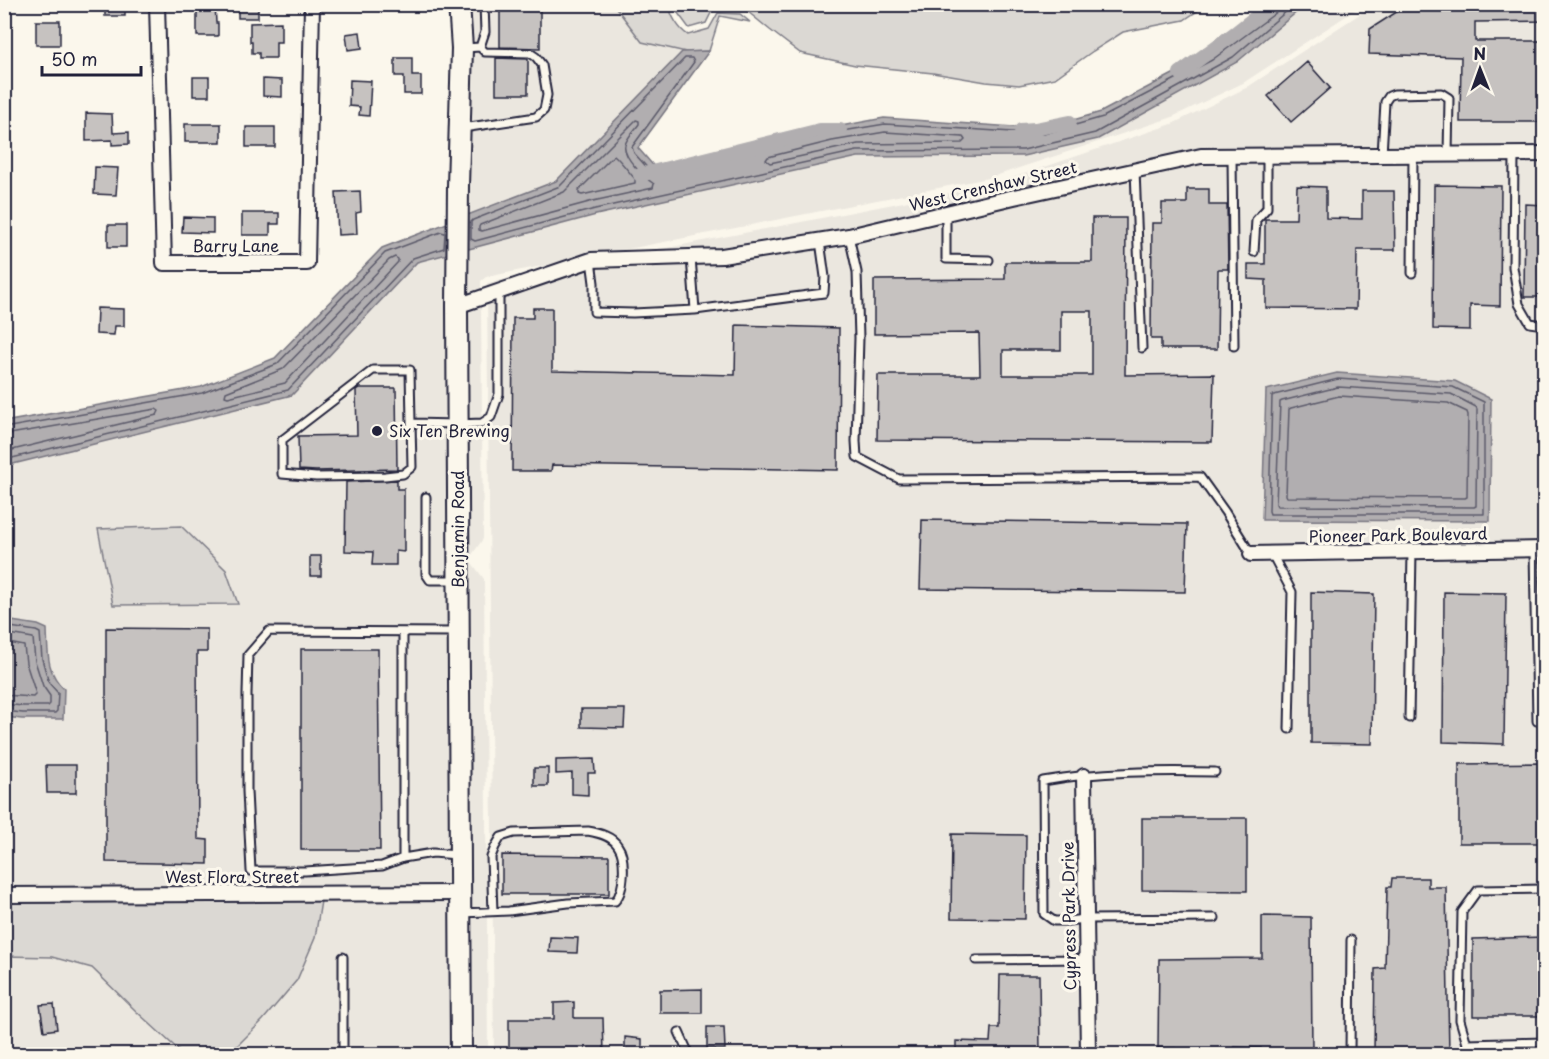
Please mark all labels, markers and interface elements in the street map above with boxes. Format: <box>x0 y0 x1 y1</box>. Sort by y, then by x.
scale bar <box>42 39 141 77</box>
north arrow <box>1450 39 1510 99</box>
text: N <box>1473 41 1486 65</box>
text: 50 m <box>51 45 98 72</box>
street label: West Crenshaw Street <box>906 154 1080 216</box>
street label: Barry Lane <box>193 233 279 257</box>
place label: Six Ten Brewing <box>389 418 510 442</box>
marker: Six Ten Brewing <box>370 424 384 438</box>
street label: Benjamin Road <box>445 470 469 588</box>
street label: Pioneer Park Boulevard <box>1308 520 1488 548</box>
street label: Cypress Park Drive <box>1055 841 1081 991</box>
street label: West Flora Street <box>165 864 300 888</box>

